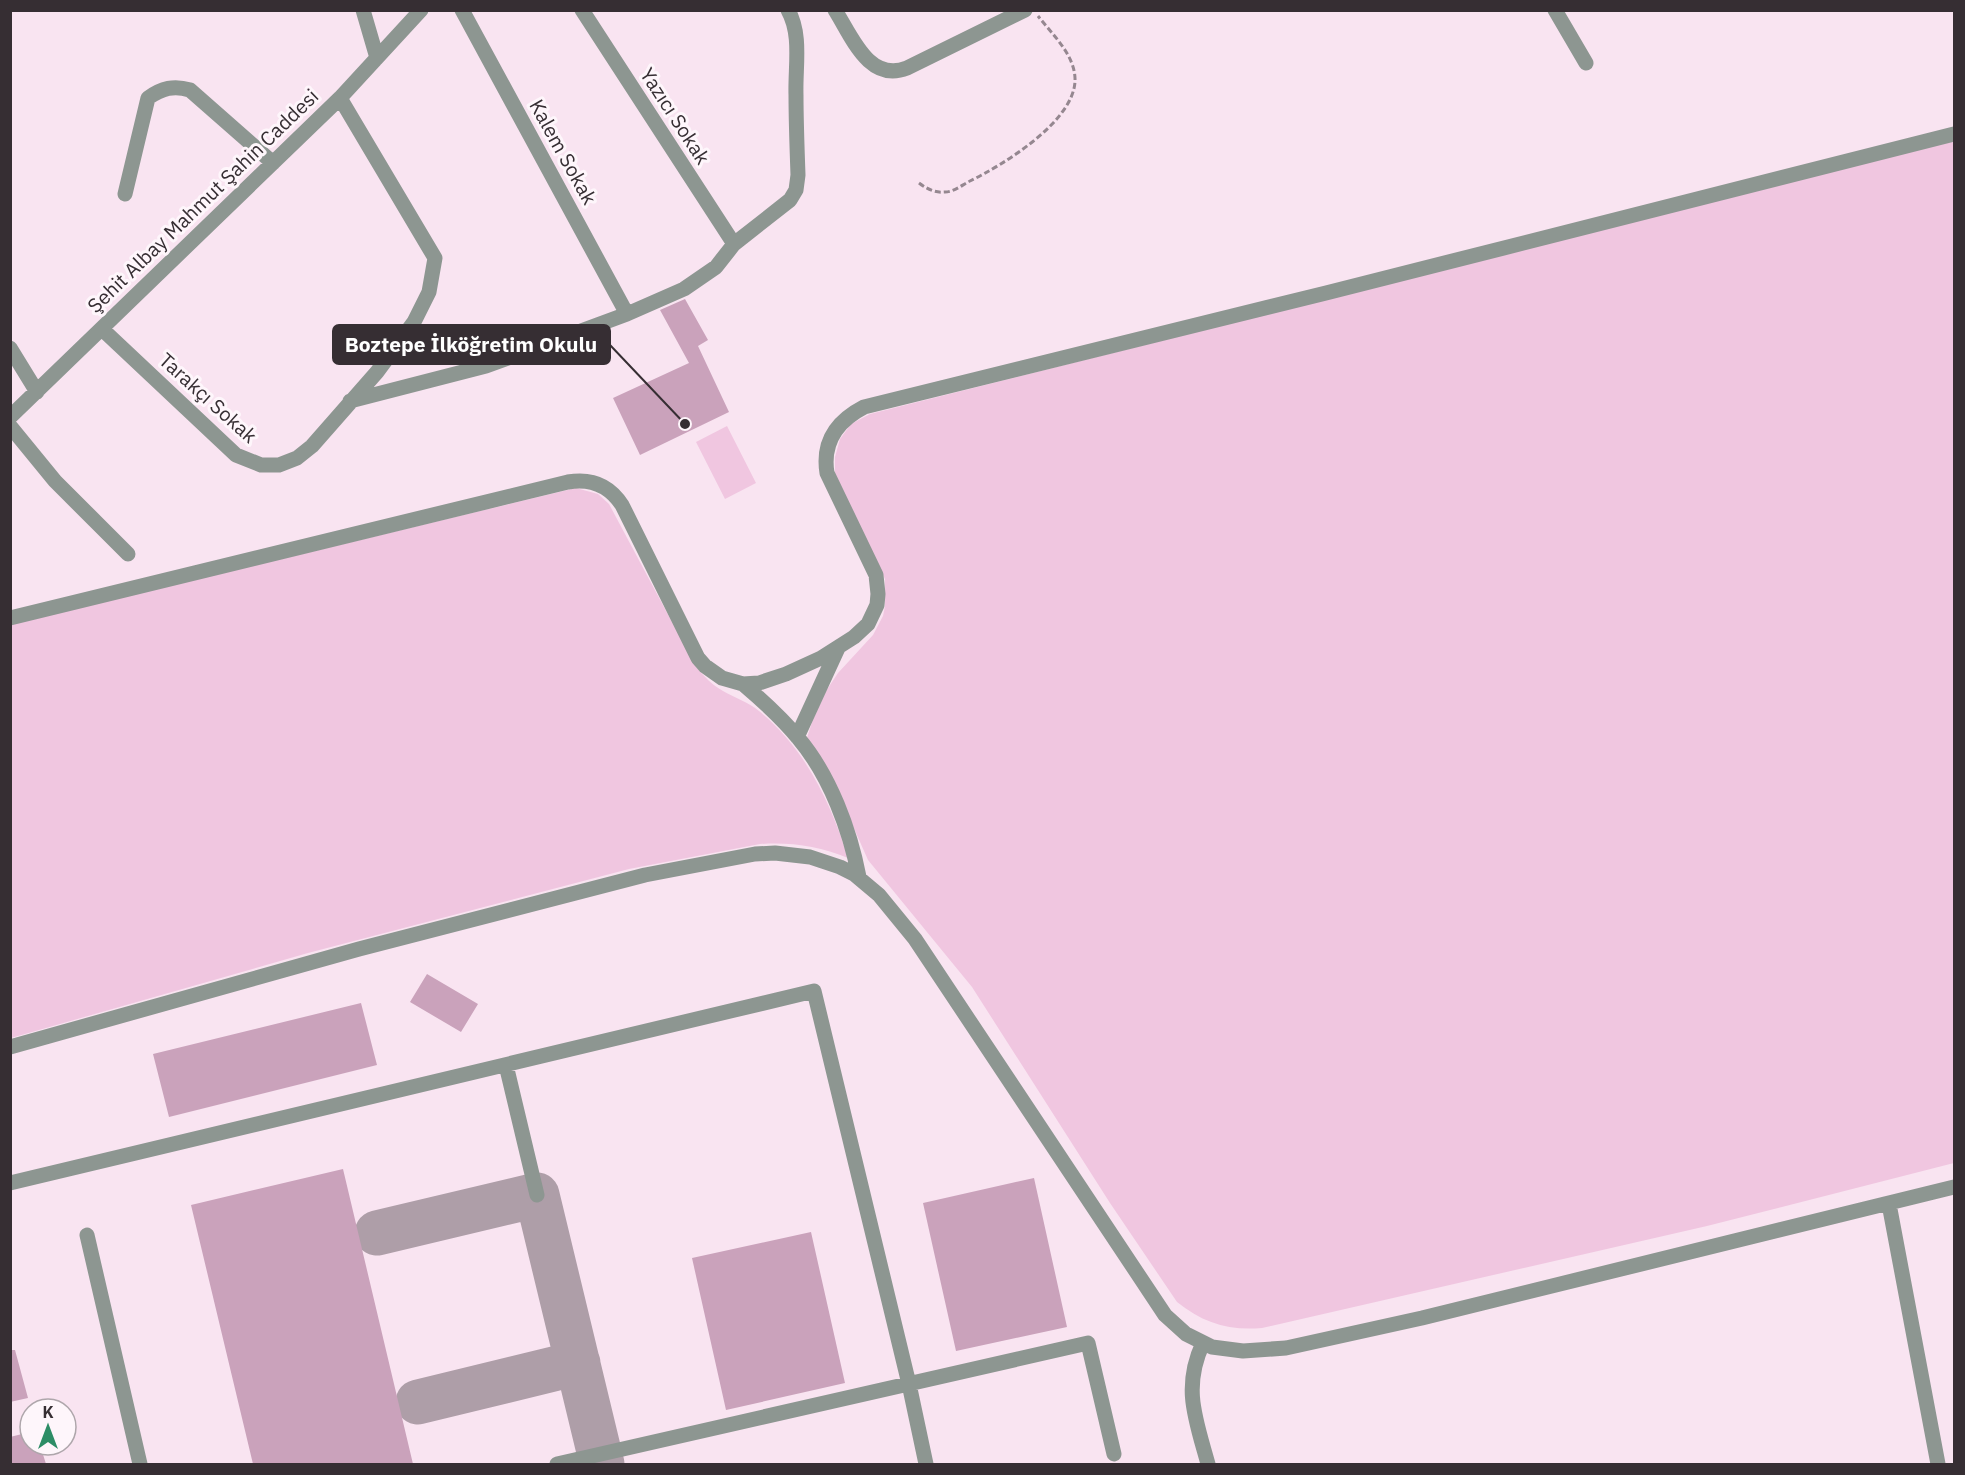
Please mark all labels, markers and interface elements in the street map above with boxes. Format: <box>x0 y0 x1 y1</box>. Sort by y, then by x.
street label: Yazıcı Sokak <box>634 62 717 170</box>
street label: Şehit Albay Mahmut Şahin Caddesi <box>81 83 324 319</box>
street label: Kalem Sokak <box>523 94 604 209</box>
callout: Boztepe İlköğretim Okulu <box>333 325 610 364</box>
text: Boztepe İlköğretim Okulu <box>345 330 597 358</box>
street label: Tarakçı Sokak <box>154 346 263 449</box>
north arrow <box>18 1397 78 1457</box>
text: K <box>42 1402 54 1422</box>

